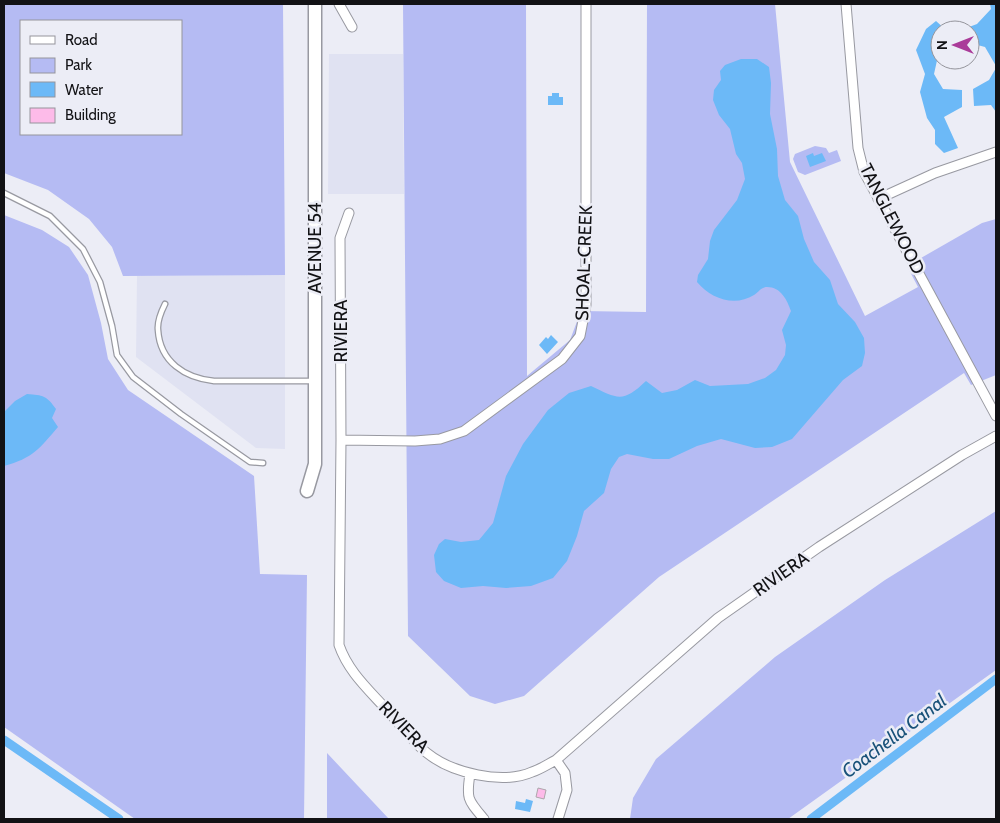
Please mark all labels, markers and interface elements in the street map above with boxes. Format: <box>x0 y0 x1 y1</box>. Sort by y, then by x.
legend <box>20 20 182 135</box>
north arrow <box>930 20 980 70</box>
text: Road <box>65 31 98 49</box>
text: N <box>933 40 951 50</box>
text: Park <box>65 56 92 74</box>
text: Water <box>65 81 103 99</box>
text: Building <box>65 106 116 124</box>
street label: TANGLEWOOD <box>855 160 929 278</box>
street label: AVENUE 54 <box>304 202 326 294</box>
street label: SHOAL-CREEK <box>571 204 597 321</box>
street label: RIVIERA <box>330 300 352 362</box>
street label: RIVIERA <box>749 547 813 601</box>
water label: Coachella Canal <box>837 689 951 783</box>
street label: RIVIERA <box>374 697 434 757</box>

